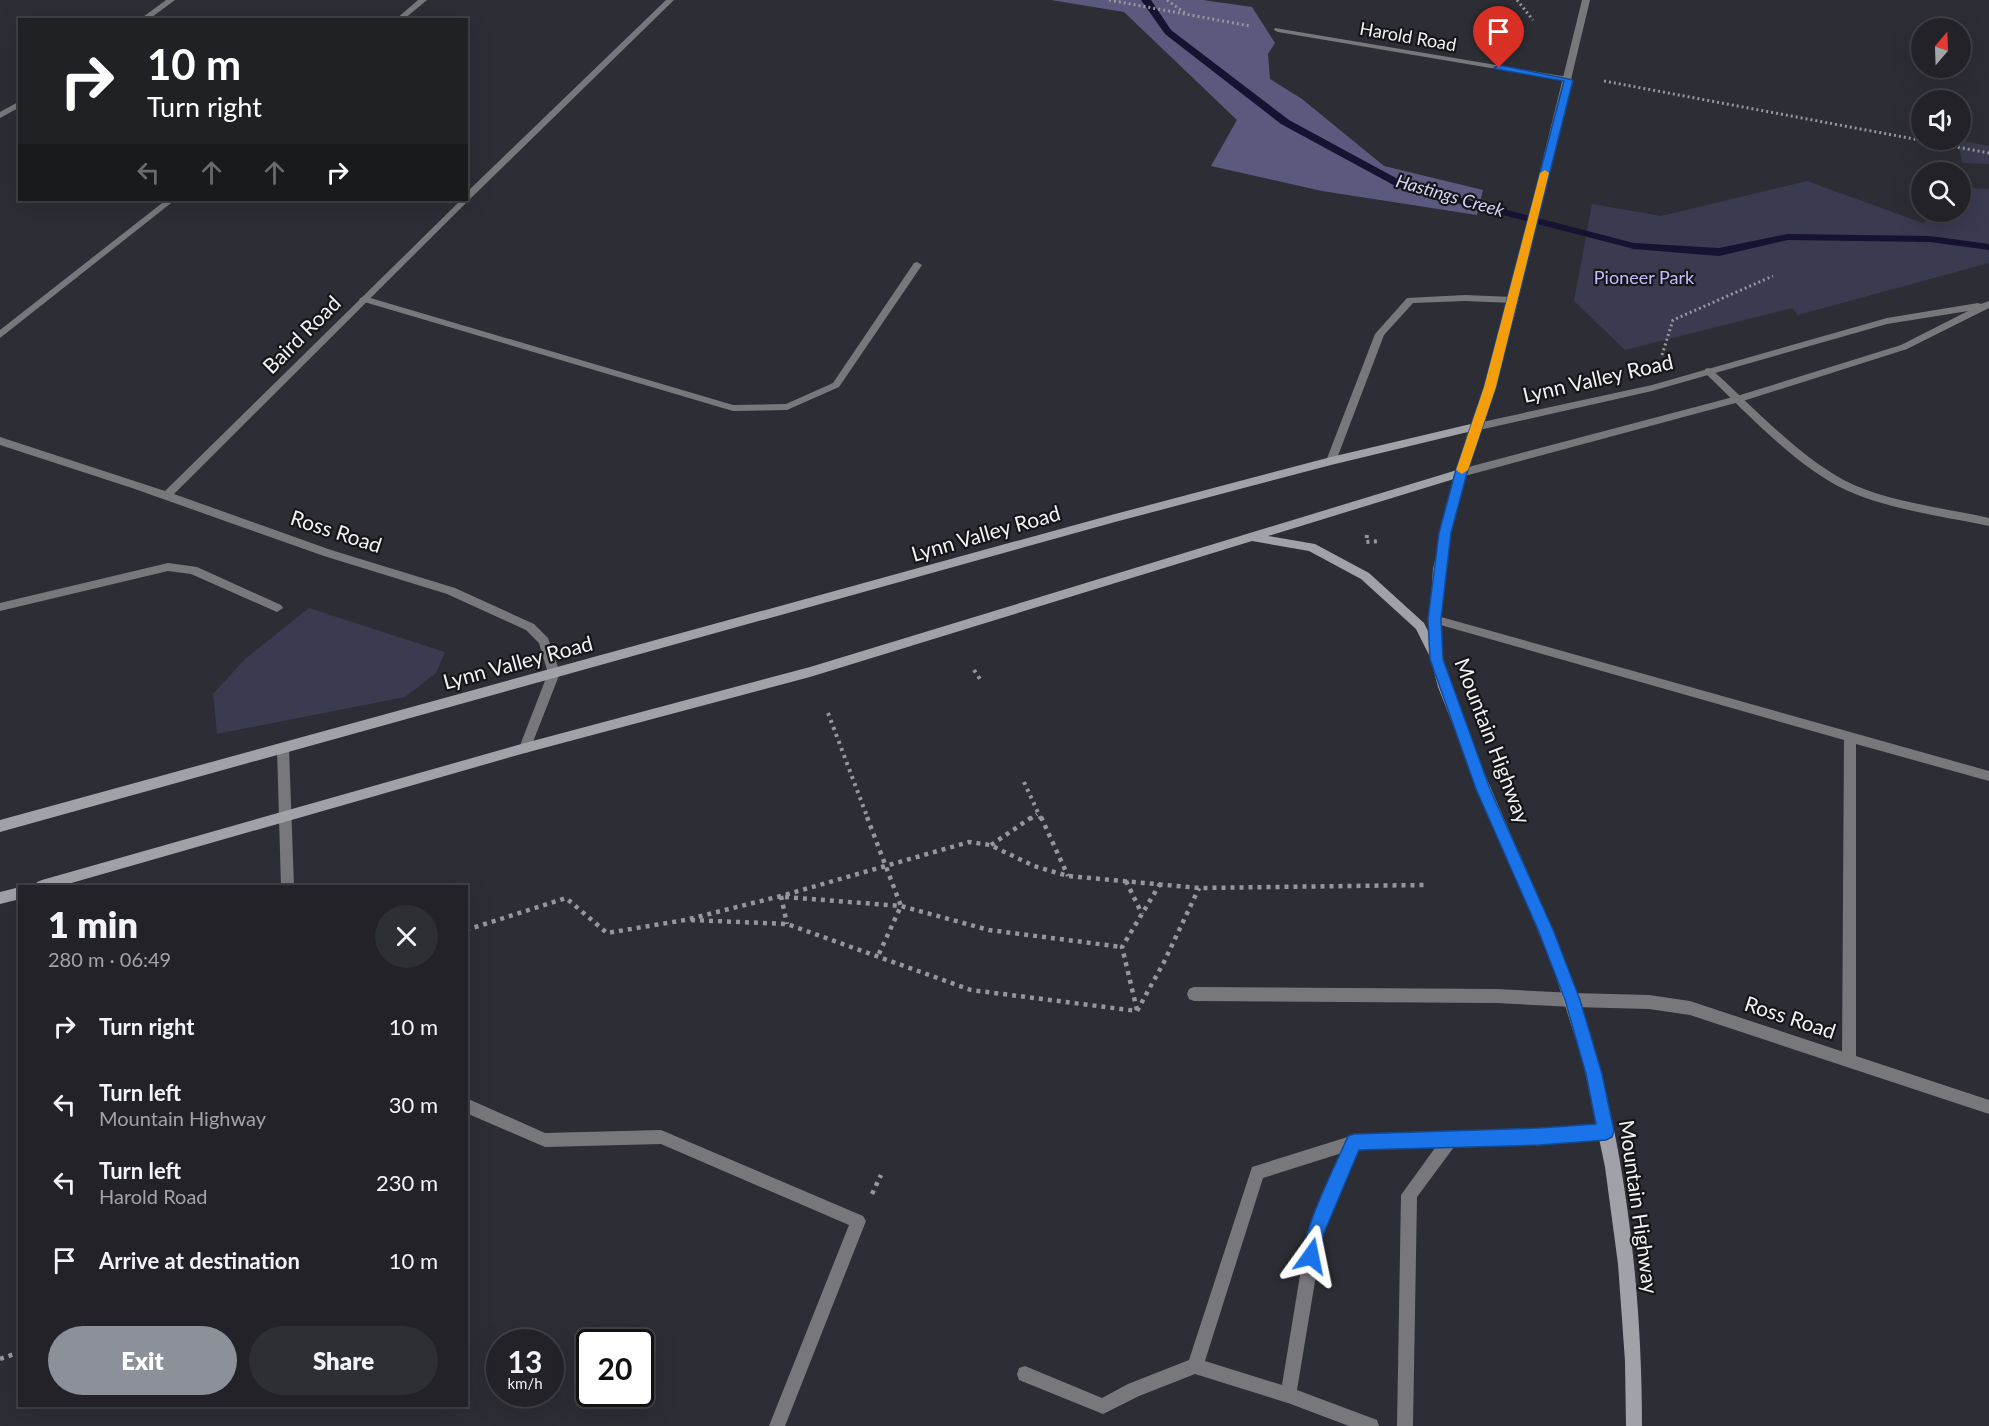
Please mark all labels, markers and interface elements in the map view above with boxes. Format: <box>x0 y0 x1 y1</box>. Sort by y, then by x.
pin <box>1473 6 1524 68</box>
icon: arrive <box>1482 15 1515 48</box>
street label: Harold Road <box>1358 17 1458 55</box>
north arrow <box>1911 18 1971 78</box>
map controls <box>1911 18 1971 222</box>
text: 10 m <box>147 39 241 89</box>
icon: right <box>48 42 126 120</box>
text: Turn right <box>147 90 262 123</box>
button: sound <box>1911 90 1971 150</box>
icon: left <box>132 156 165 189</box>
icon: ahead <box>195 156 228 189</box>
icon: ahead <box>258 156 291 189</box>
icon: right <box>321 156 354 189</box>
button: search <box>1911 162 1971 222</box>
water label: Hastings Creek <box>1394 169 1507 221</box>
park label: Pioneer Park <box>1594 266 1695 288</box>
street label: Baird Road <box>257 290 345 378</box>
street label: Lynn Valley Road <box>1520 348 1675 407</box>
street label: Lynn Valley Road <box>908 499 1063 566</box>
street label: Ross Road <box>288 504 385 557</box>
street label: Lynn Valley Road <box>440 630 595 694</box>
street label: Mountain Highway <box>1450 654 1537 827</box>
text: 1 min <box>48 902 138 946</box>
button: close <box>375 905 438 968</box>
text: 280 m · 06:49 <box>48 947 171 971</box>
street label: Ross Road <box>1742 990 1839 1043</box>
icon: right <box>48 1010 81 1043</box>
text: Turn right <box>99 1013 194 1040</box>
text: 10 m <box>389 1013 438 1040</box>
text: Turn left <box>99 1079 181 1106</box>
icon: left <box>48 1088 81 1121</box>
text: 30 m <box>389 1091 438 1118</box>
text: Mountain Highway <box>99 1106 266 1130</box>
street label: Mountain Highway <box>1615 1118 1664 1296</box>
text: Turn left <box>99 1157 181 1184</box>
icon: left <box>48 1166 81 1199</box>
text: 230 m <box>376 1169 438 1196</box>
text: Harold Road <box>99 1184 208 1208</box>
position arrow <box>1279 1224 1343 1288</box>
icon: arrive <box>48 1244 81 1277</box>
text: Arrive at destination <box>99 1247 300 1274</box>
text: 10 m <box>389 1247 438 1274</box>
button: Exit <box>48 1326 237 1395</box>
button: Share <box>249 1326 438 1395</box>
speed limit sign: 20 <box>576 1329 654 1407</box>
text: 13 <box>508 1343 542 1379</box>
text: km/h <box>507 1374 543 1392</box>

